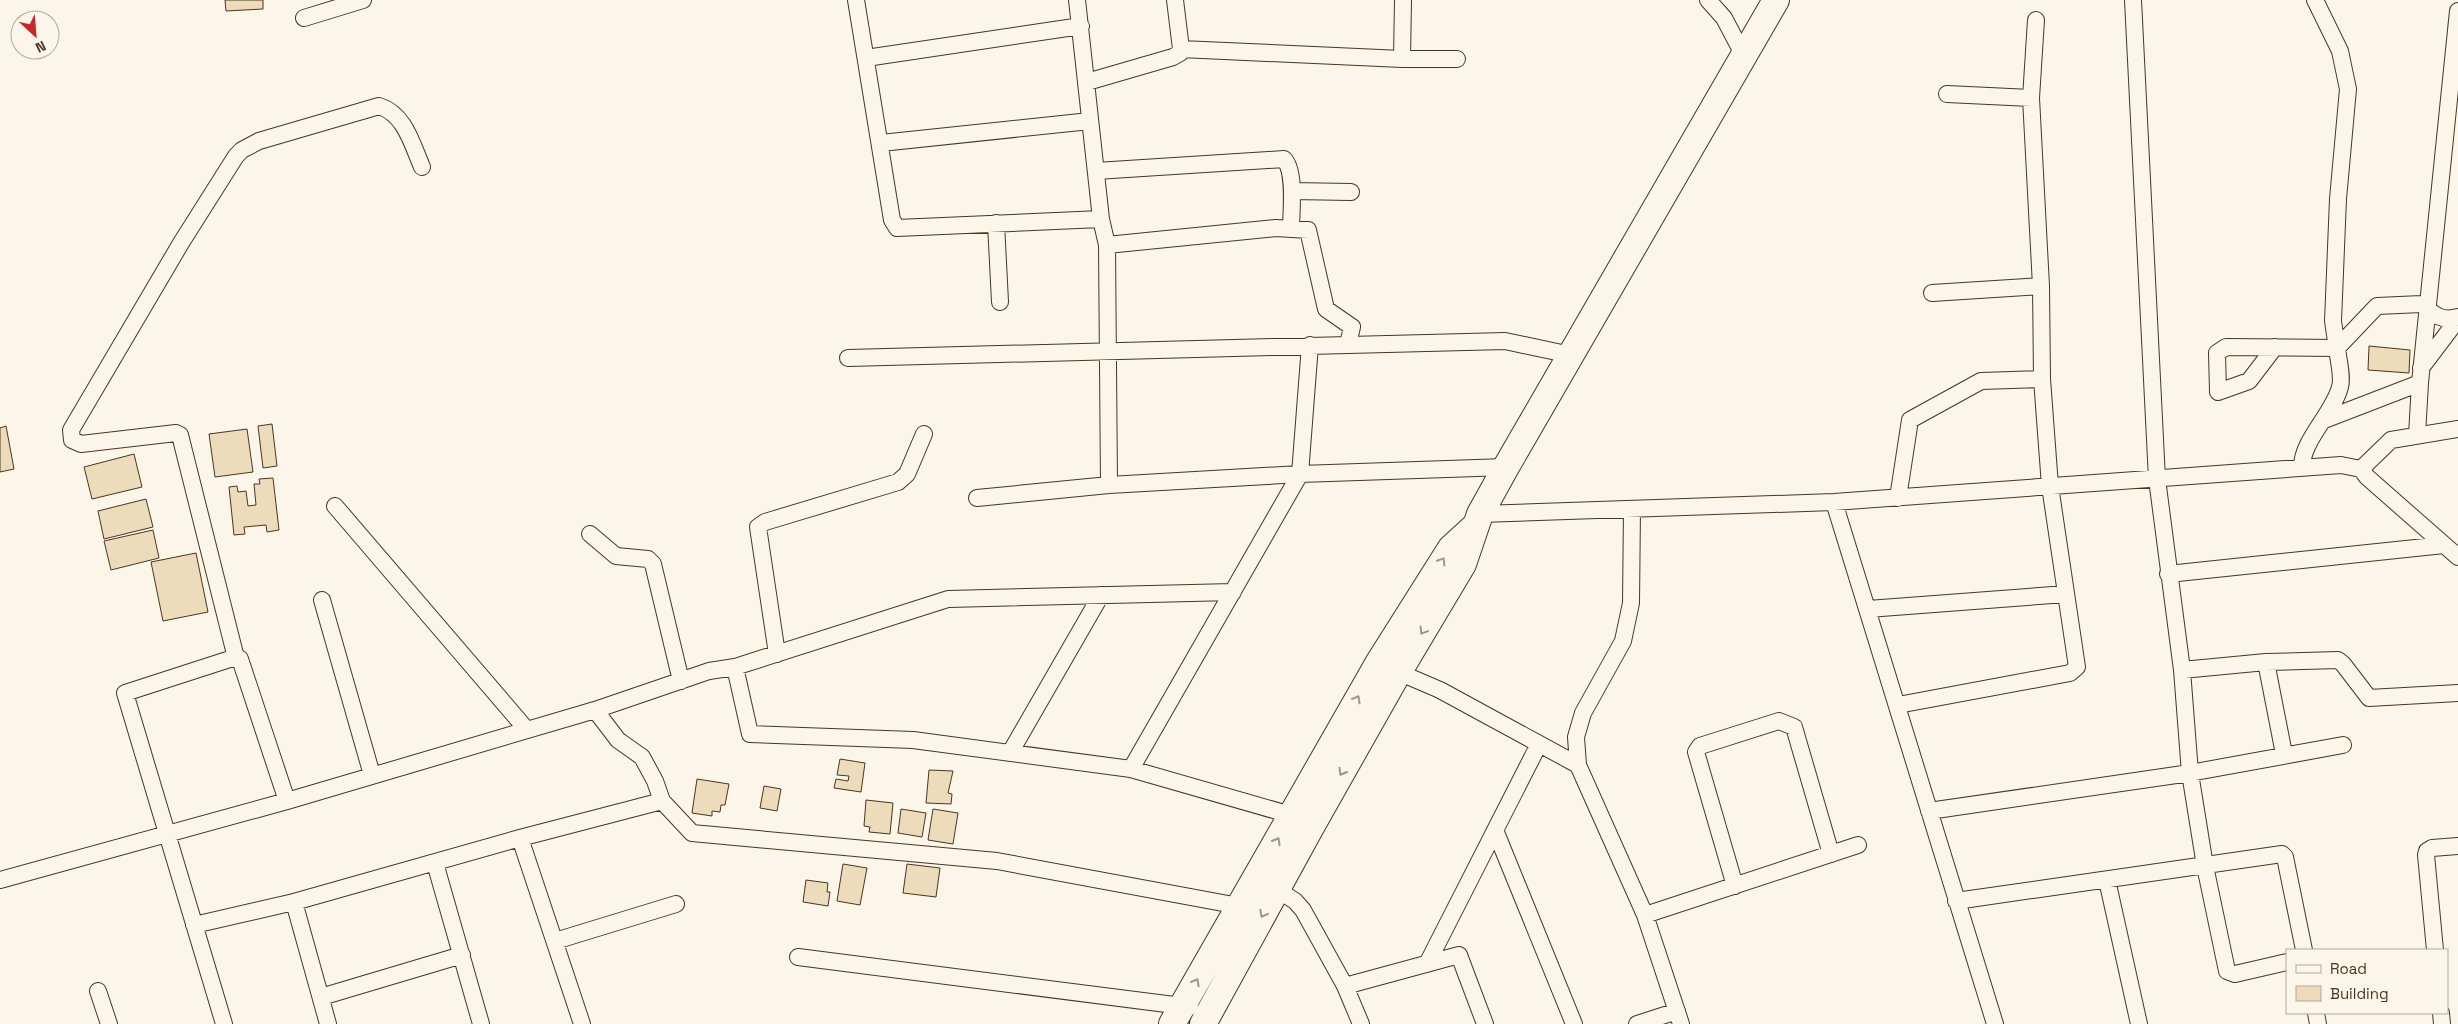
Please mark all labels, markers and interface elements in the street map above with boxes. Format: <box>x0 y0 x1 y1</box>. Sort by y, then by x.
north arrow <box>10 10 60 60</box>
text: N <box>33 37 49 57</box>
one-way arrow <box>1436 557 1446 566</box>
one-way arrow <box>1419 626 1429 635</box>
one-way arrow <box>1351 696 1361 705</box>
one-way arrow <box>1339 767 1349 776</box>
one-way arrow <box>1270 837 1280 846</box>
one-way arrow <box>1259 909 1269 918</box>
legend <box>2286 949 2448 1014</box>
text: Road <box>2330 959 2367 978</box>
one-way arrow <box>1190 978 1200 987</box>
text: Building <box>2330 984 2389 1003</box>

